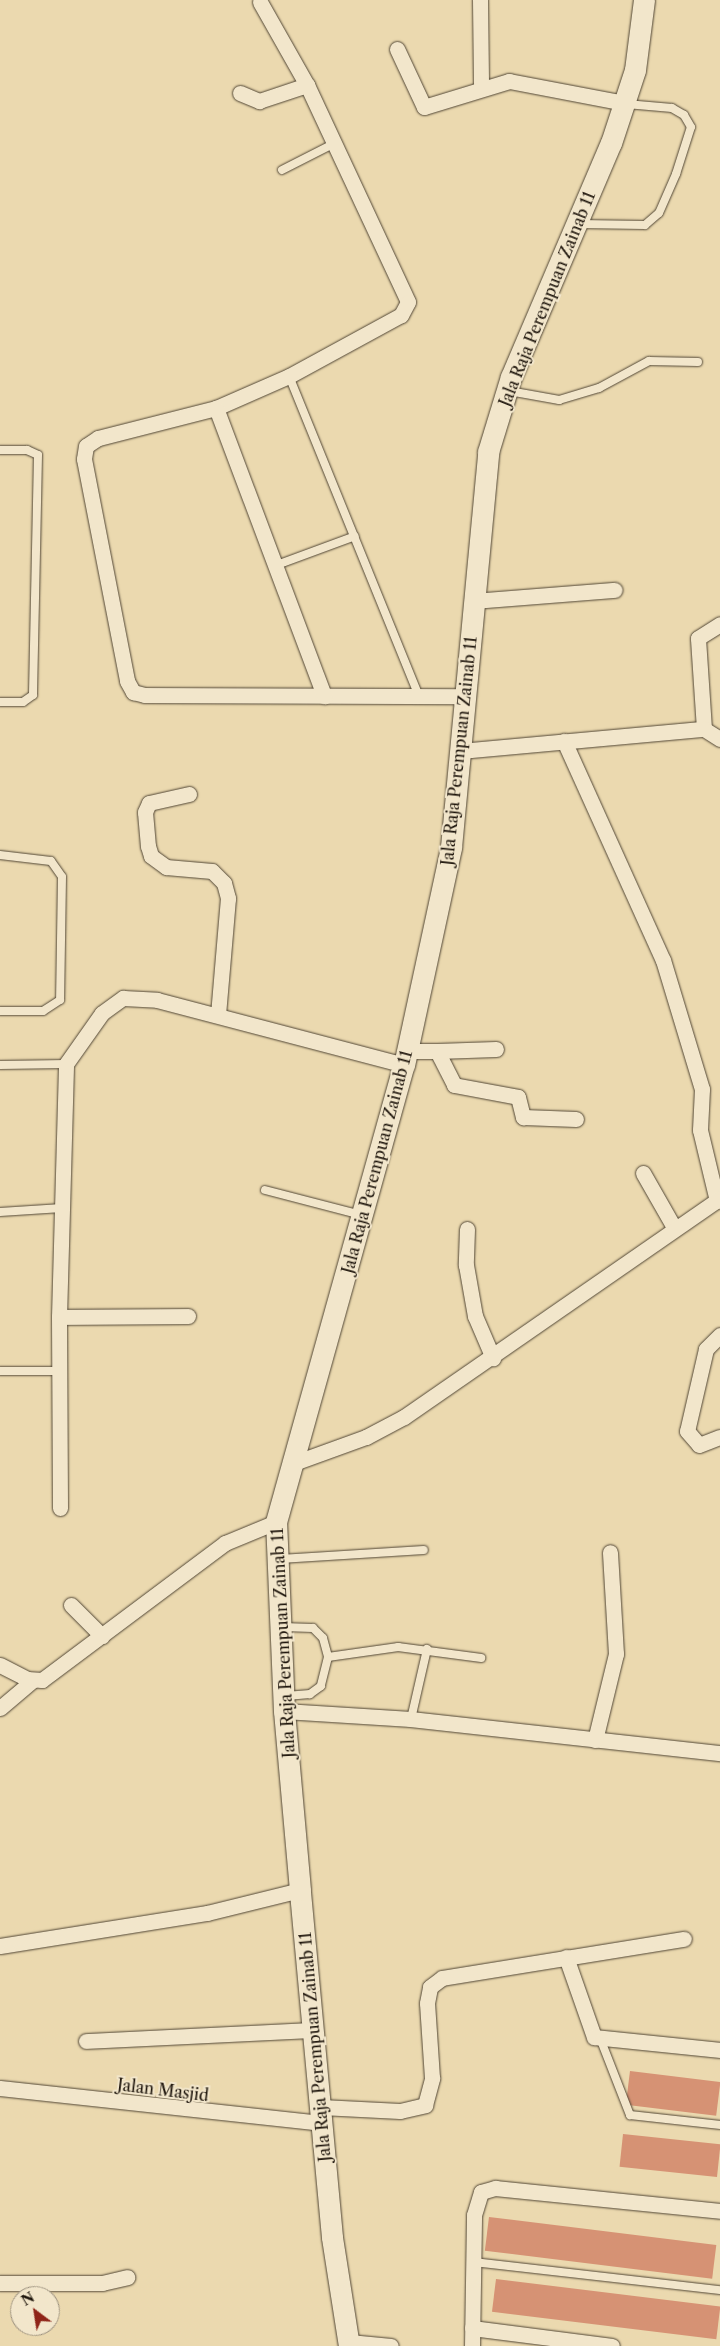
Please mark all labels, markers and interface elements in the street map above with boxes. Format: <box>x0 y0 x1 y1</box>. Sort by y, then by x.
street label: Jala Raja Perempuan Zainab 11 <box>495 188 599 410</box>
street label: Jala Raja Perempuan Zainab 11 <box>437 635 481 867</box>
street label: Jala Raja Perempuan Zainab 11 <box>338 1048 416 1276</box>
street label: Jala Raja Perempuan Zainab 11 <box>267 1527 299 1759</box>
street label: Jala Raja Perempuan Zainab 11 <box>295 1931 335 2163</box>
street label: Jalan Masjid <box>116 2075 210 2105</box>
north arrow <box>10 2286 60 2336</box>
text: N <box>18 2288 38 2310</box>

